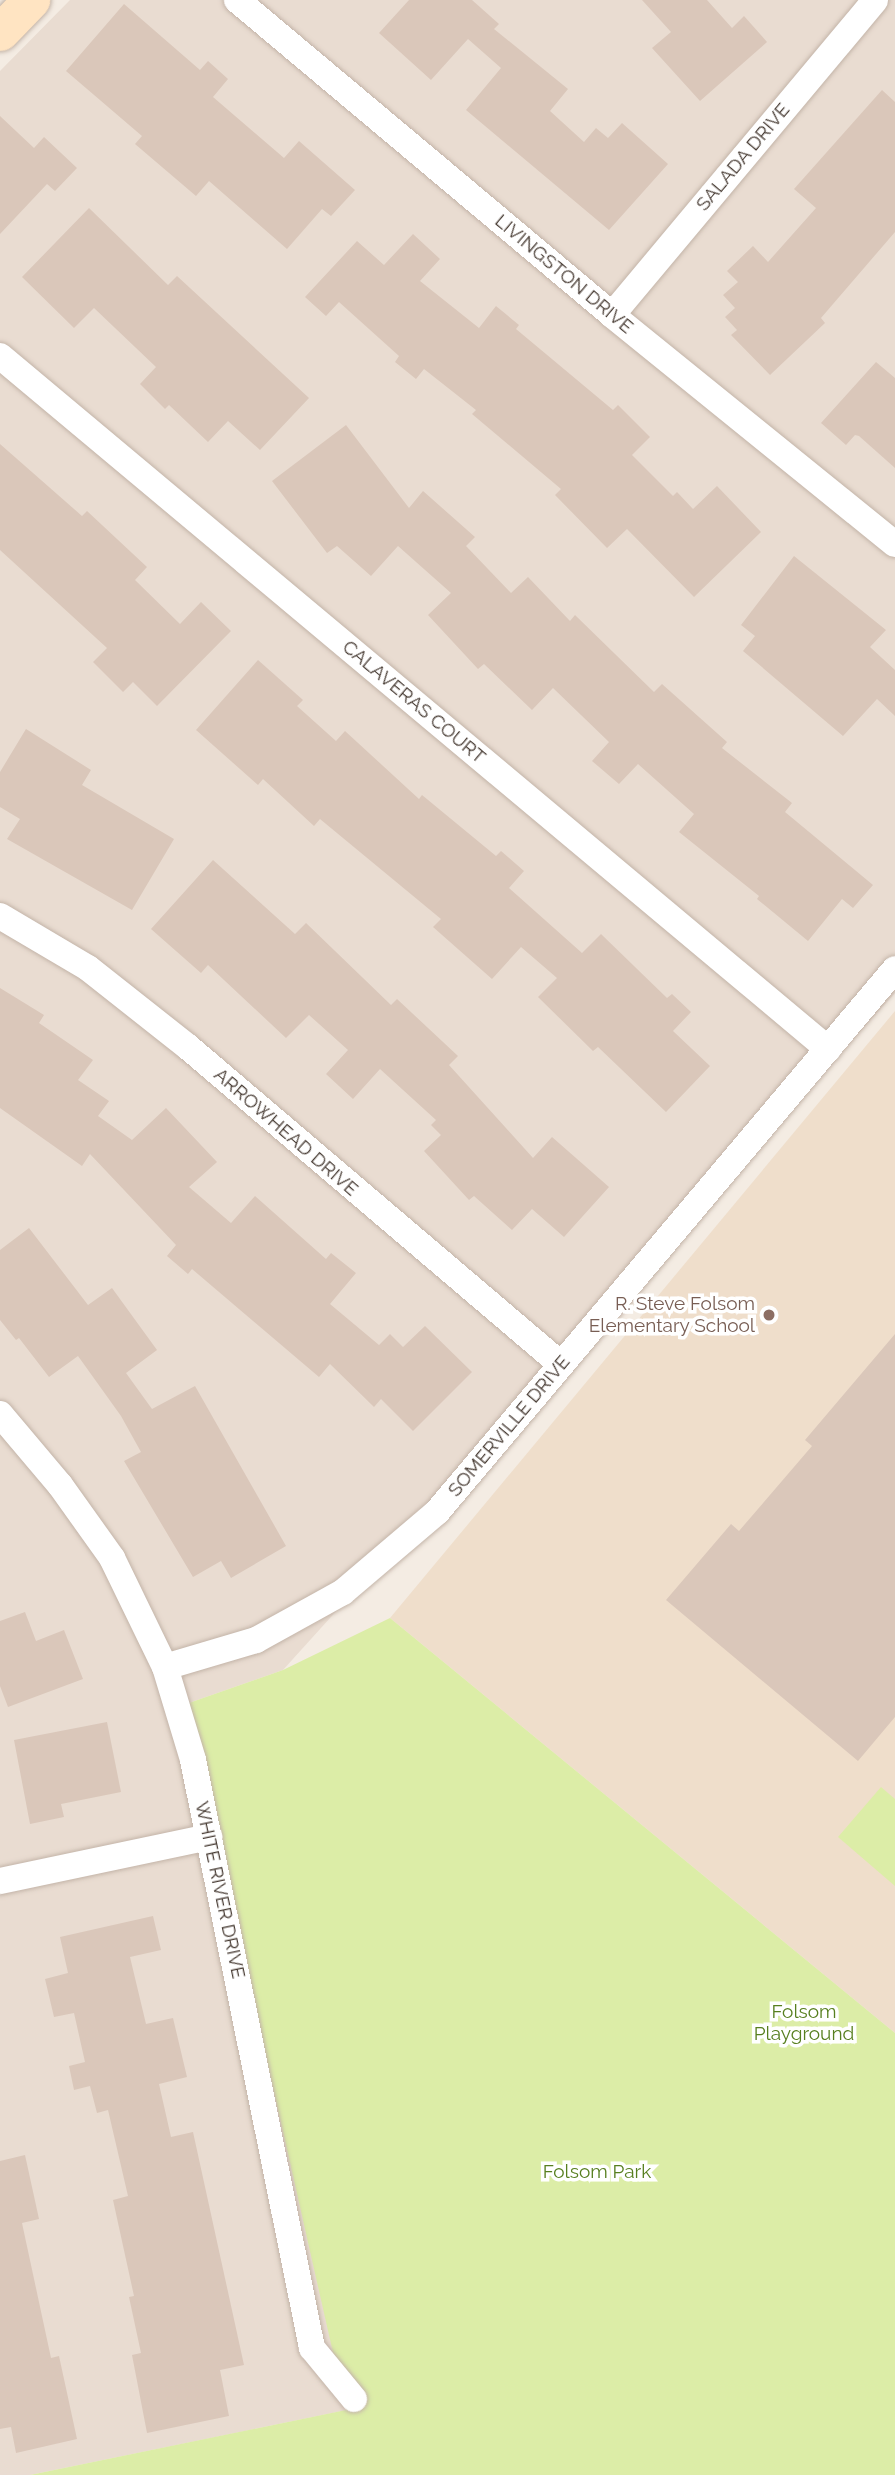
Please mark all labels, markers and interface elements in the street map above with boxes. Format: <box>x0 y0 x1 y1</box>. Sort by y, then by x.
street label: SALADA DRIVE <box>691 98 795 216</box>
street label: LIVINGSTON DRIVE <box>490 210 638 338</box>
street label: CALAVERAS COURT <box>338 636 490 768</box>
street label: ARROWHEAD DRIVE <box>209 1063 363 1201</box>
place label: R. Steve Folsom Elementary School <box>588 1293 755 1337</box>
marker: R. Steve Folsom Elementary School <box>761 1307 777 1323</box>
street label: SOMERVILLE DRIVE <box>443 1351 575 1501</box>
street label: WHITE RIVER DRIVE <box>190 1799 250 1981</box>
park label: Folsom Playground <box>754 2001 854 2045</box>
park label: Folsom Park <box>543 2161 651 2183</box>

